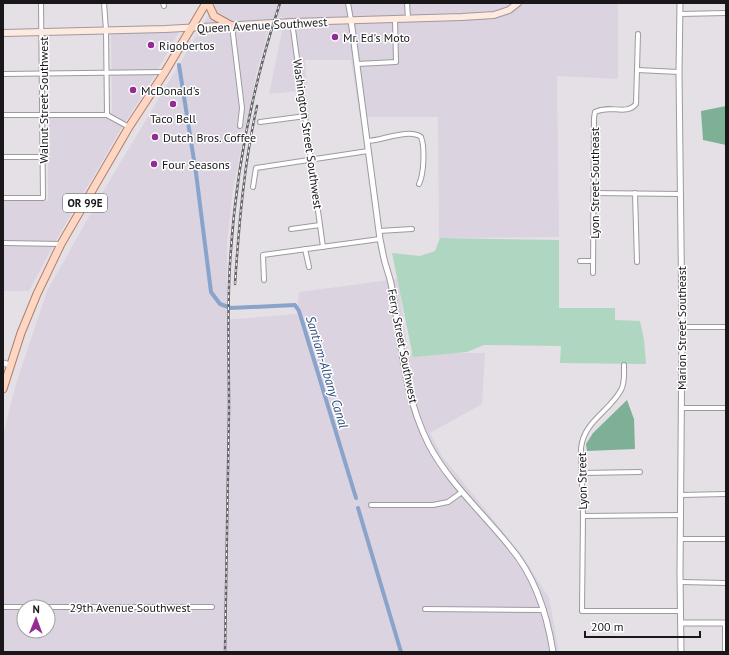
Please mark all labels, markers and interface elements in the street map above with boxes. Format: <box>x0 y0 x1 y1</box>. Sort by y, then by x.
street label: Queen Avenue Southwest <box>196 14 328 36</box>
place label: Mr. Ed's Moto <box>343 30 410 45</box>
marker: Mr. Ed's Moto <box>330 32 340 42</box>
street label: Walnut Street Southwest <box>36 37 51 163</box>
place label: Rigobertos <box>159 38 215 53</box>
marker: Rigobertos <box>146 40 156 50</box>
street label: Washington Street Southwest <box>290 58 326 210</box>
place label: McDonald's <box>141 83 200 98</box>
marker: McDonald's <box>128 85 138 95</box>
marker: Taco Bell <box>168 99 178 109</box>
place label: Taco Bell <box>150 111 197 126</box>
street label: Lyon Street Southeast <box>587 127 602 239</box>
place label: Dutch Bros. Coffee <box>163 130 256 145</box>
marker: Dutch Bros. Coffee <box>150 132 160 142</box>
place label: Four Seasons <box>162 157 230 172</box>
marker: Four Seasons <box>149 159 159 169</box>
road number: OR 99E <box>63 194 107 212</box>
street label: Marion Street Southeast <box>674 266 689 390</box>
street label: Ferry Street Southwest <box>385 287 421 405</box>
water label: Santiam-Albany Canal <box>302 314 352 431</box>
street label: Lyon Street <box>574 452 590 510</box>
north arrow <box>16 599 56 639</box>
street label: 29th Avenue Southwest <box>69 600 191 615</box>
text: N <box>32 602 40 616</box>
scale bar <box>585 613 700 639</box>
text: 200 m <box>591 619 624 634</box>

